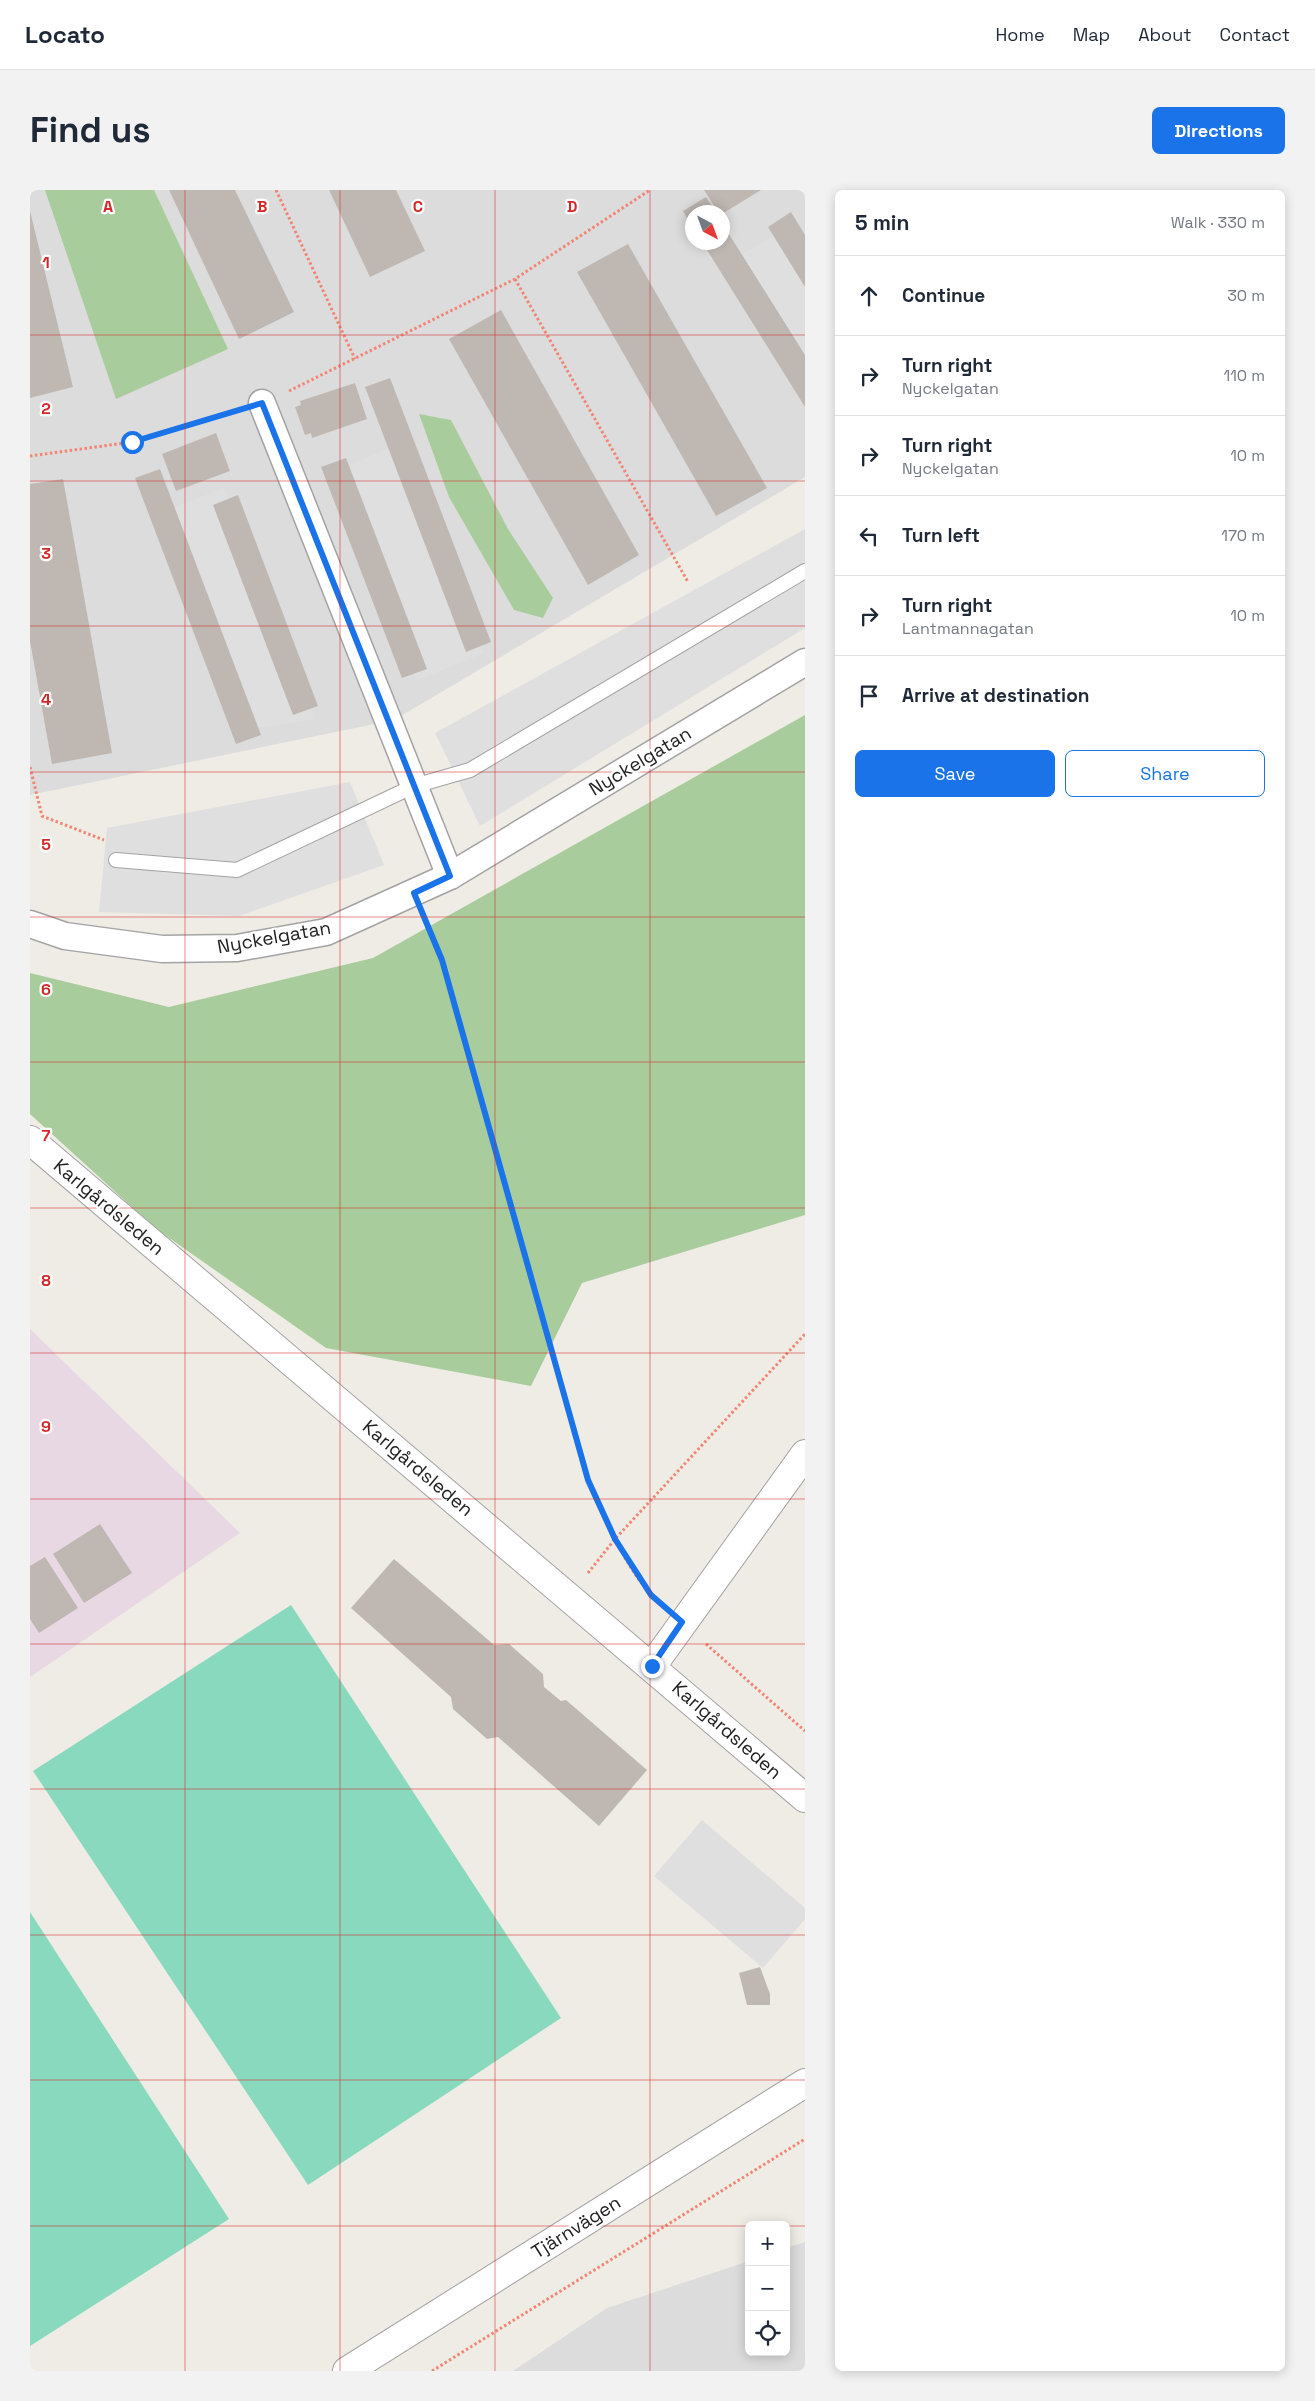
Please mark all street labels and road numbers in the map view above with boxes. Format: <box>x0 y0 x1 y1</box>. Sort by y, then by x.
street label: Nyckelgatan <box>584 721 696 801</box>
street label: Nyckelgatan <box>215 915 333 959</box>
street label: Karlgårdsleden <box>48 1153 170 1261</box>
street label: Karlgårdsleden <box>357 1414 479 1522</box>
street label: Karlgårdsleden <box>667 1675 787 1785</box>
street label: Tjärnvägen <box>527 2190 625 2264</box>

